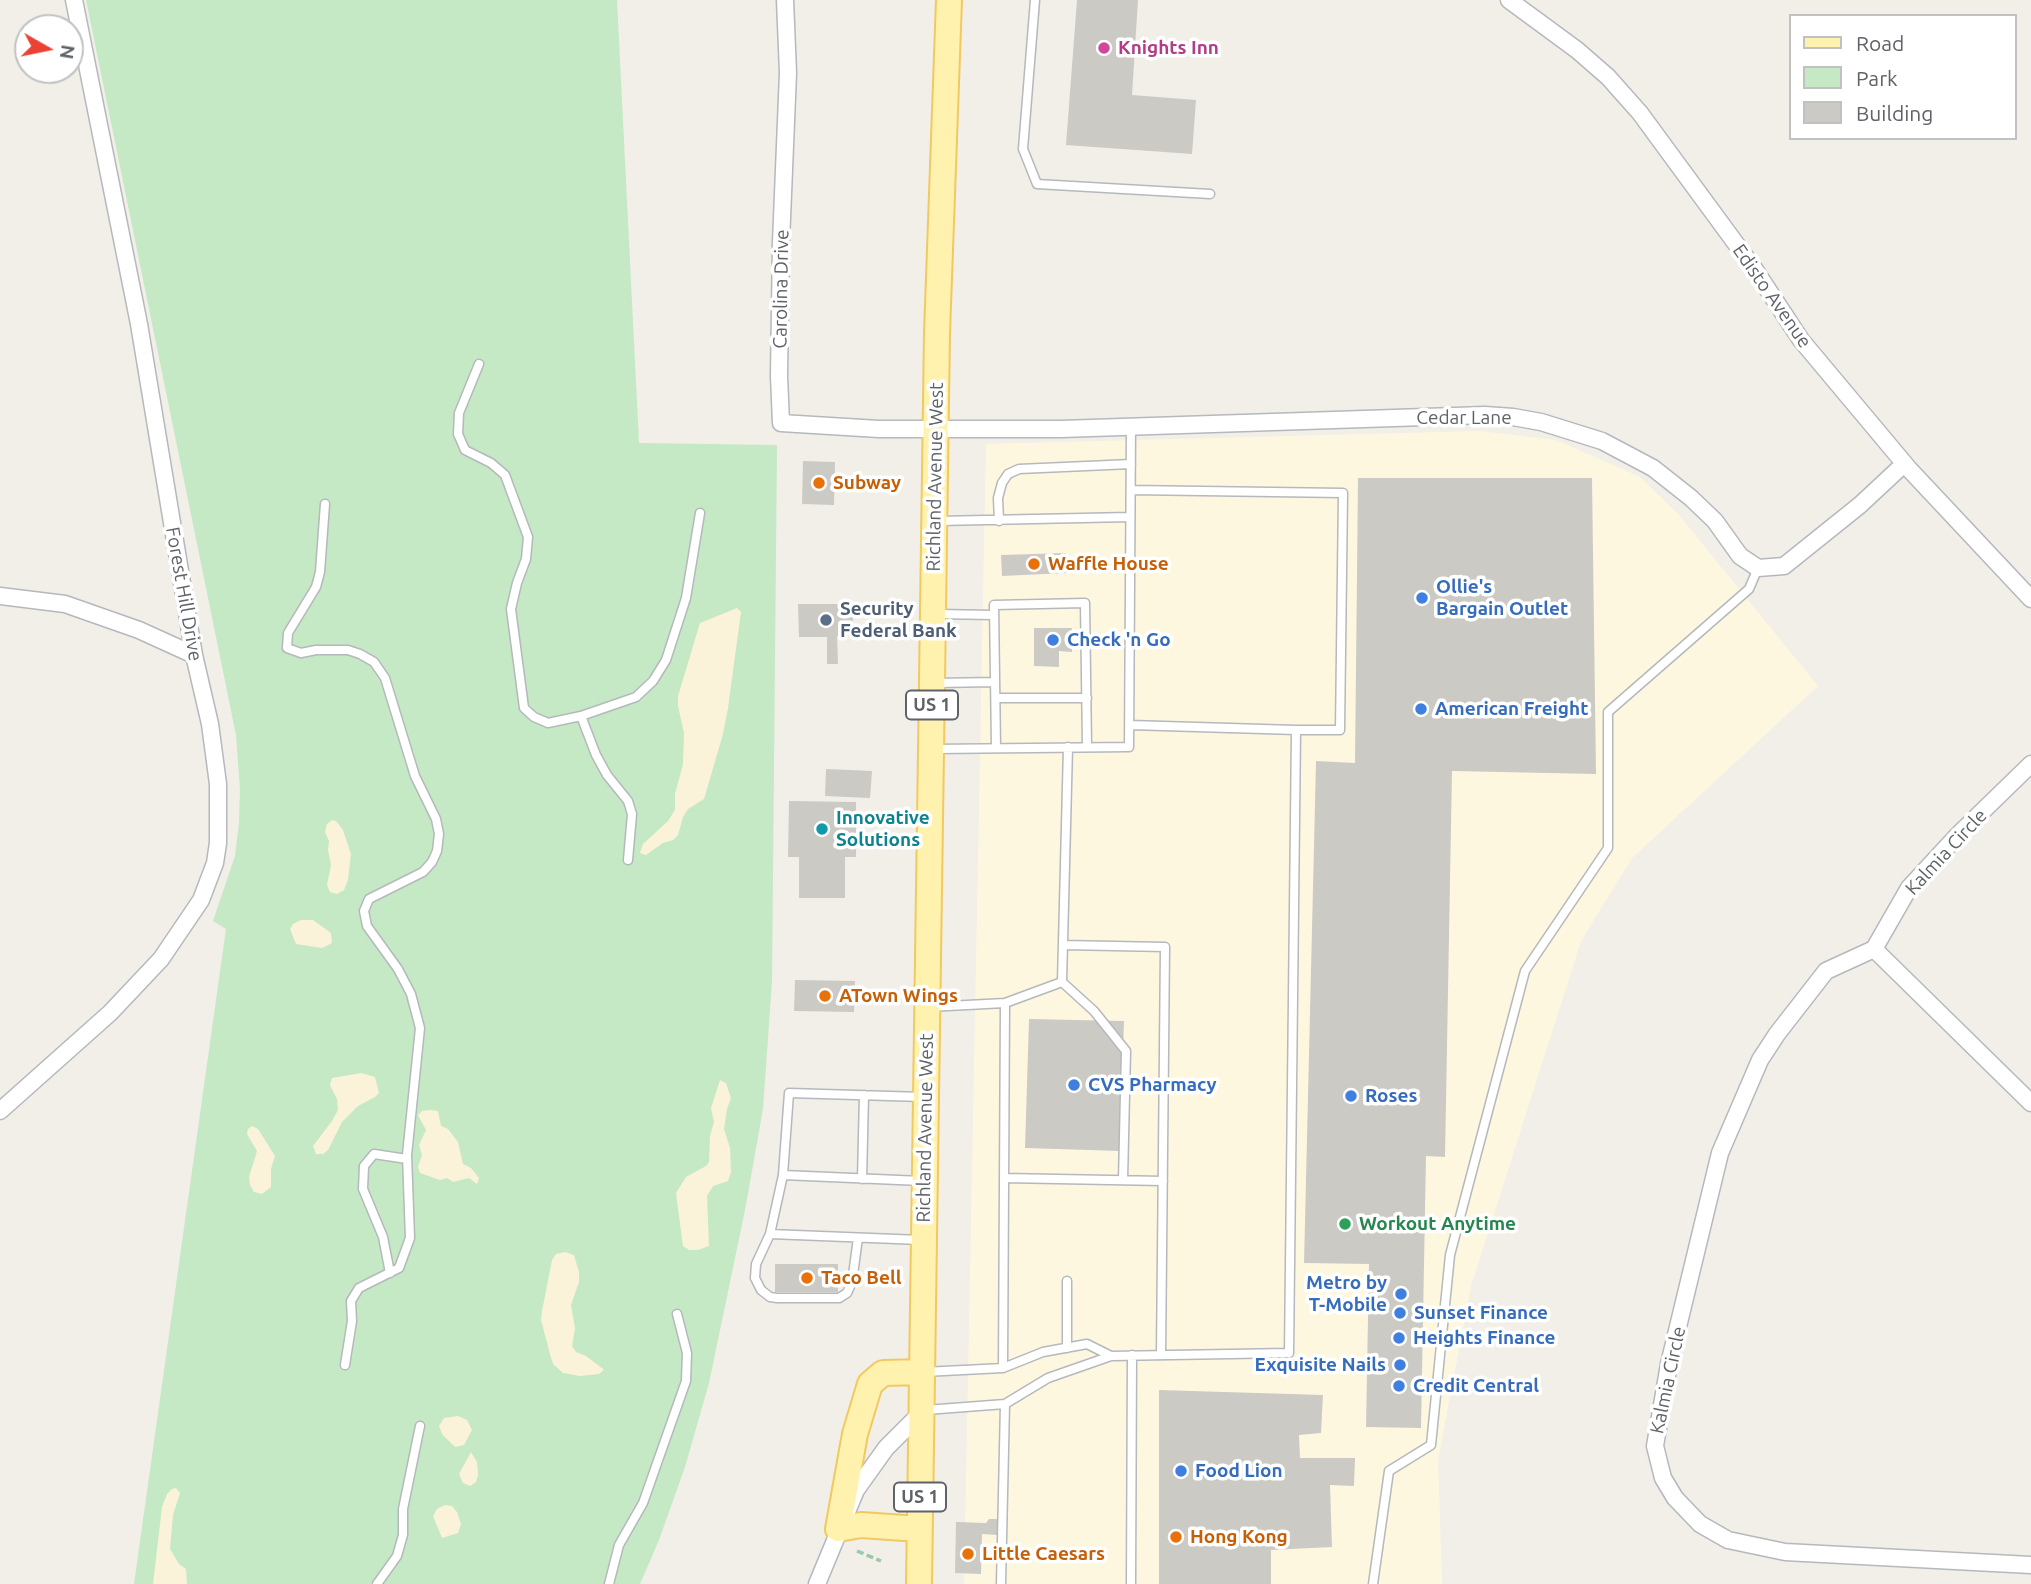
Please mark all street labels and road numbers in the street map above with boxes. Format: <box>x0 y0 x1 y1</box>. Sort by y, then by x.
street label: Carolina Drive <box>769 229 793 349</box>
street label: Edisto Avenue <box>1728 240 1816 352</box>
street label: Richland Avenue West <box>922 382 948 572</box>
street label: Cedar Lane <box>1416 407 1512 429</box>
street label: Forest Hill Drive <box>161 525 207 663</box>
road number: US 1 <box>906 690 958 720</box>
street label: Kalmia Circle <box>1900 804 1992 900</box>
street label: Richland Avenue West <box>912 1033 938 1223</box>
street label: Kalmia Circle <box>1645 1324 1691 1436</box>
road number: US 1 <box>894 1482 946 1512</box>

